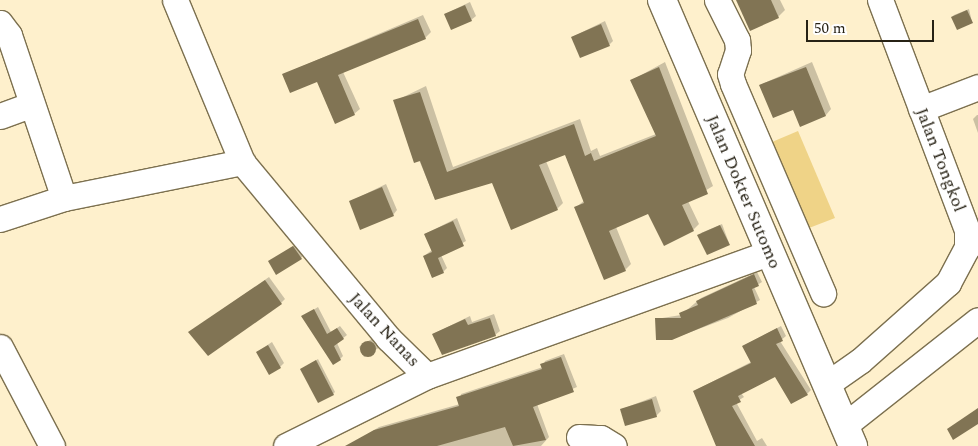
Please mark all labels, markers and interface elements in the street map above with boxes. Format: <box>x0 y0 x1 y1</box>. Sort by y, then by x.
scale bar <box>808 10 936 42</box>
text: 50 m <box>814 17 846 40</box>
street label: Jalan Tongkol <box>910 105 970 215</box>
street label: Jalan Dokter Sutomo <box>701 112 785 272</box>
street label: Jalan Nanas <box>344 288 424 372</box>

